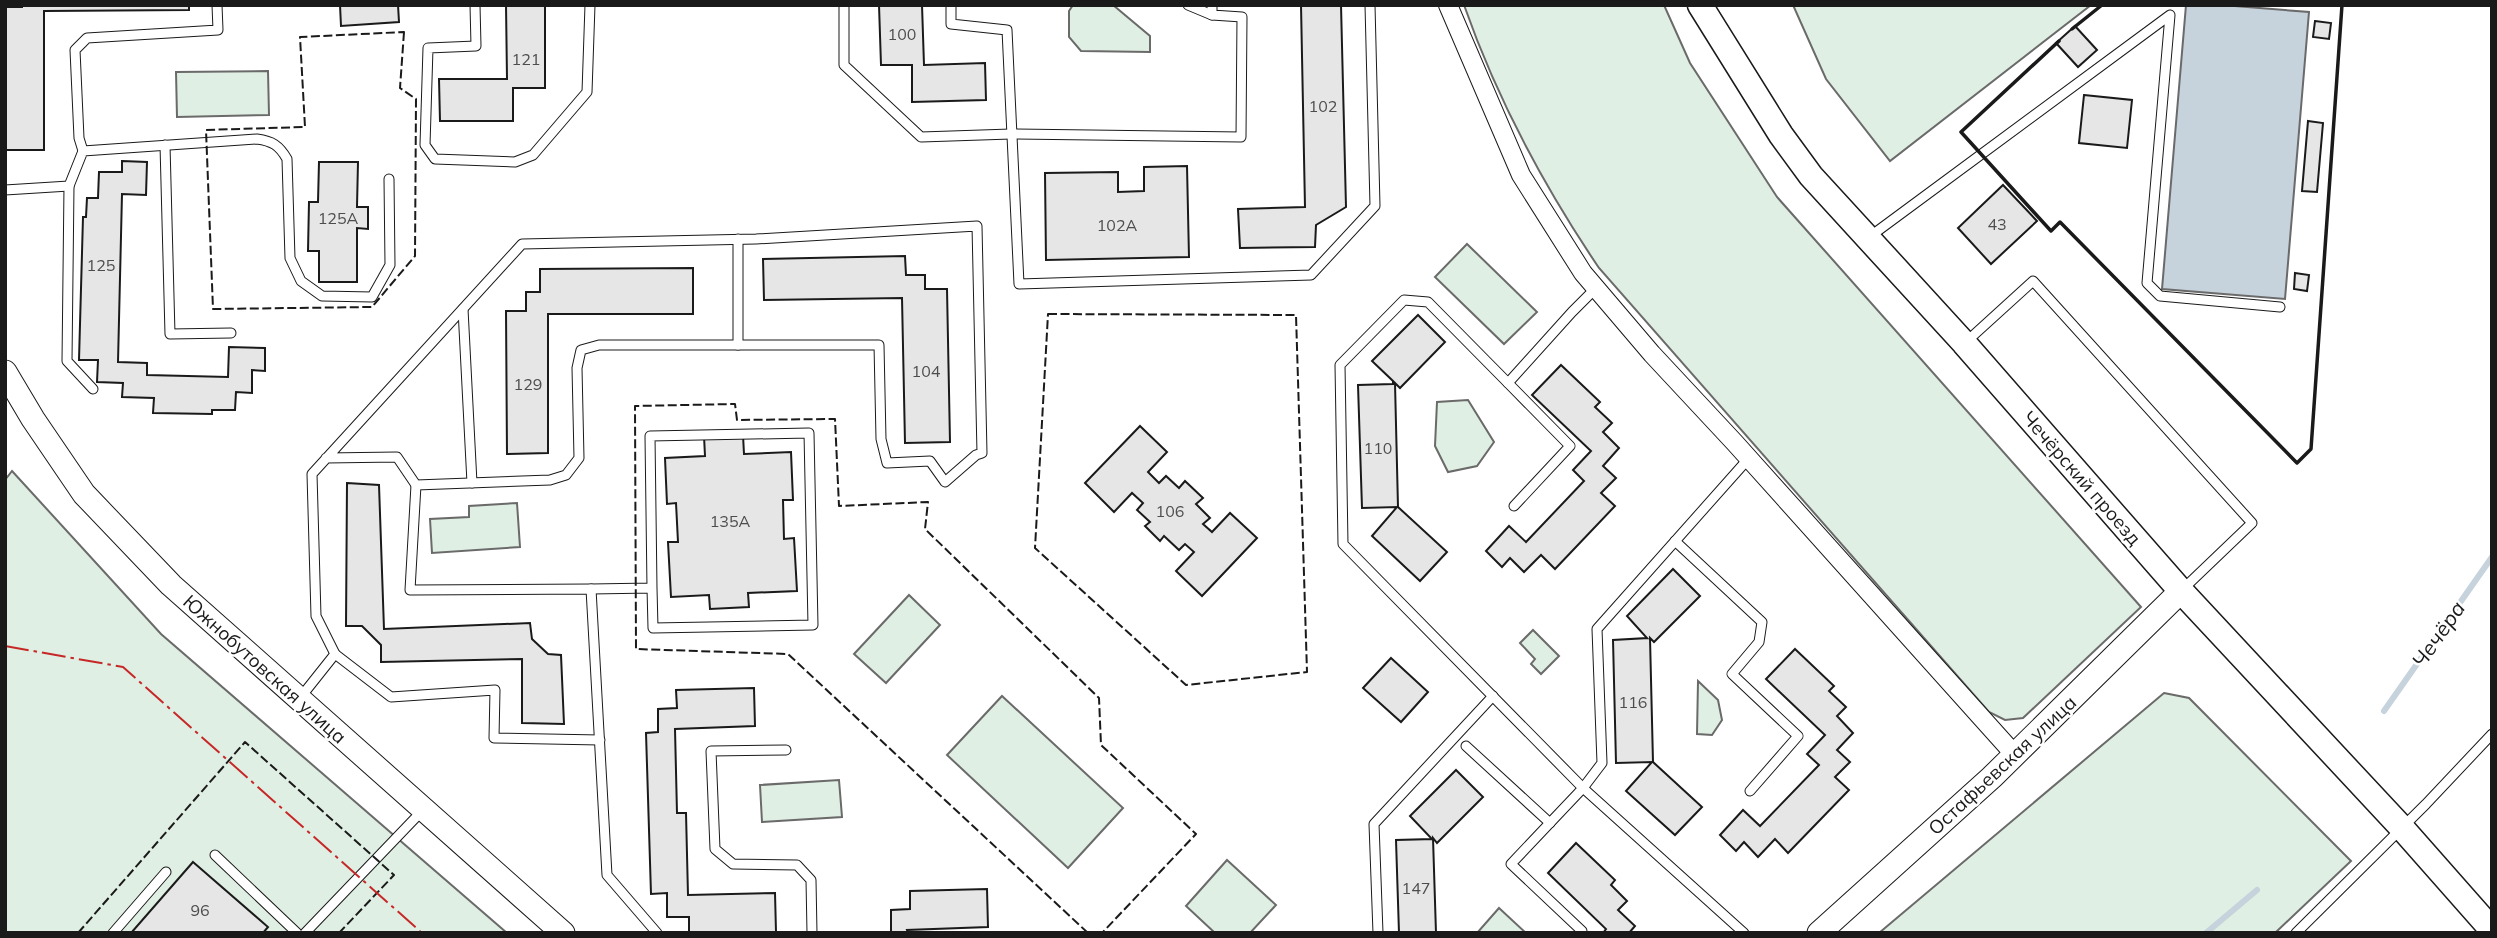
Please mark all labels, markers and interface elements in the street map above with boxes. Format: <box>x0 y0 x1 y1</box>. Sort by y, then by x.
house number: 100 <box>888 24 916 44</box>
house number: 121 <box>512 49 540 69</box>
house number: 102 <box>1309 96 1337 116</box>
house number: 125А <box>318 208 359 228</box>
house number: 43 <box>1987 214 2007 234</box>
house number: 102А <box>1097 215 1138 235</box>
house number: 125 <box>87 255 115 275</box>
house number: 104 <box>912 361 941 381</box>
house number: 129 <box>514 374 542 394</box>
street label: Чечёрский проезд <box>2017 406 2147 550</box>
house number: 110 <box>1364 438 1392 458</box>
house number: 106 <box>1156 501 1184 521</box>
house number: 135А <box>710 511 751 531</box>
street label: Южнобутовская улица <box>178 589 352 749</box>
water label: Чечёра <box>2406 596 2470 672</box>
street label: Остафьевская улица <box>1923 690 2081 840</box>
house number: 116 <box>1619 692 1647 712</box>
house number: 147 <box>1402 878 1430 898</box>
house number: 96 <box>190 900 210 920</box>

